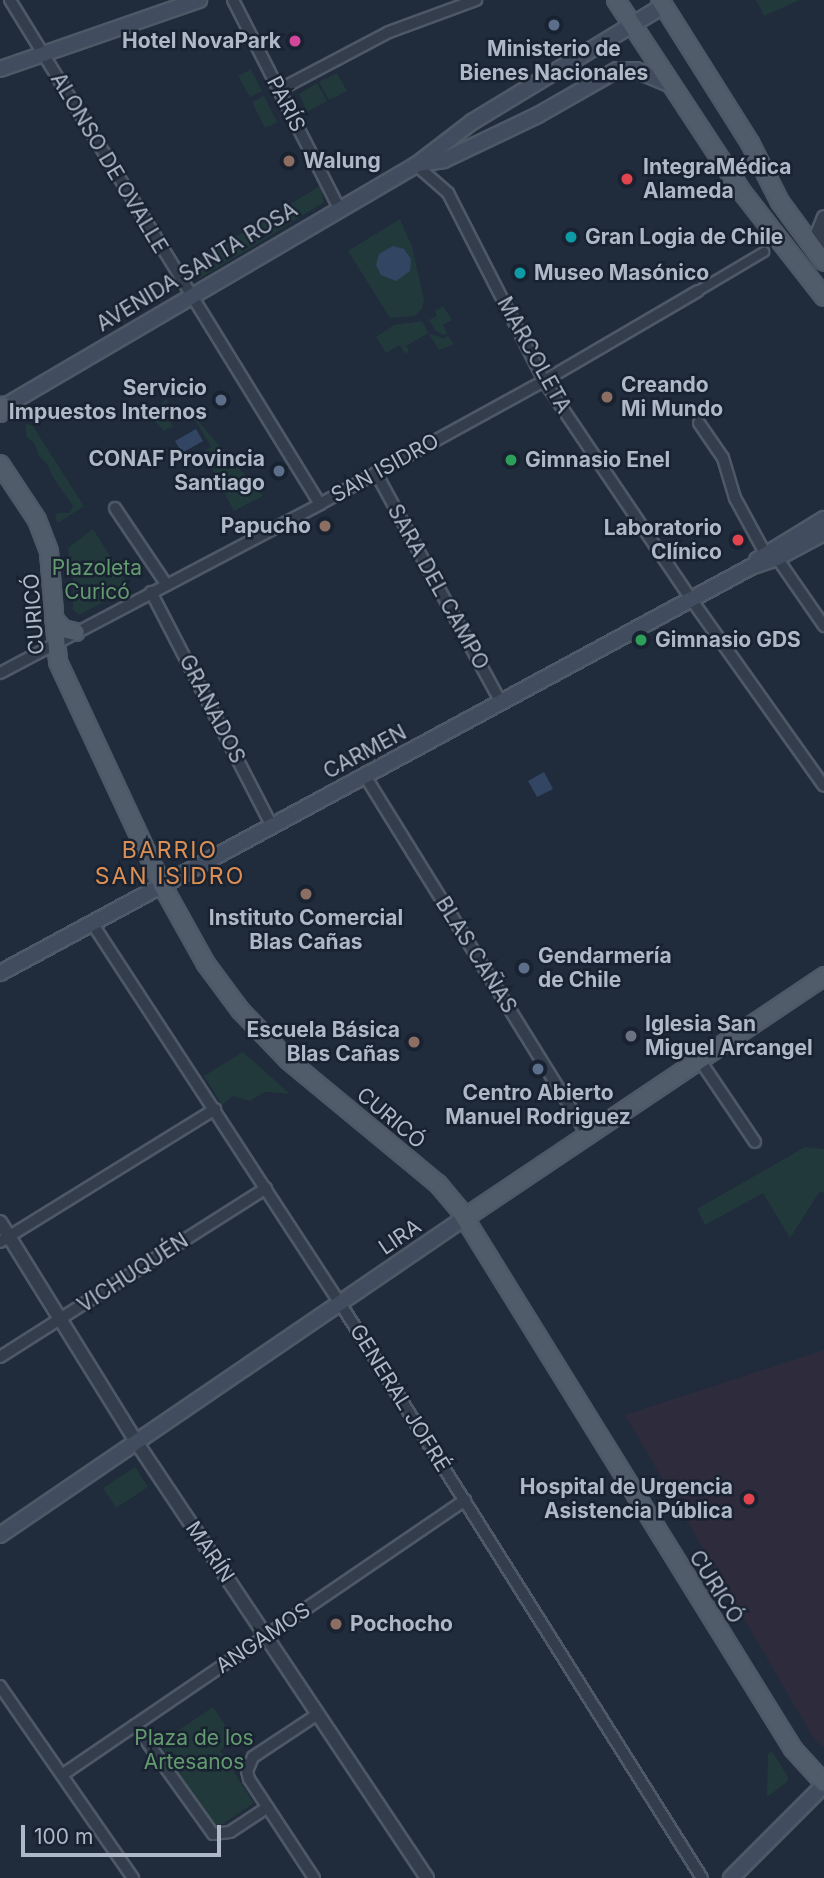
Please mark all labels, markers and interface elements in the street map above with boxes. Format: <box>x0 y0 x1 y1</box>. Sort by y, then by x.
marker: Ministerio de Bienes Nacionales <box>546 17 562 33</box>
place label: Hotel NovaPark <box>122 28 281 54</box>
marker: Hotel NovaPark <box>287 33 303 49</box>
place label: Ministerio de Bienes Nacionales <box>460 36 648 86</box>
street label: ALONSO DE OVALLE <box>45 68 173 258</box>
street label: PARÍS <box>261 72 311 136</box>
place label: Walung <box>303 148 381 174</box>
marker: Walung <box>281 153 297 169</box>
place label: IntegraMédica Alameda <box>643 154 791 204</box>
marker: IntegraMédica Alameda <box>617 169 637 189</box>
street label: AVENIDA SANTA ROSA <box>92 197 302 337</box>
place label: Gran Logia de Chile <box>585 224 783 250</box>
marker: Gran Logia de Chile <box>563 229 579 245</box>
place label: Museo Masónico <box>534 260 709 286</box>
marker: Museo Masónico <box>512 265 528 281</box>
street label: MARCOLETA <box>492 292 576 418</box>
place label: Creando Mi Mundo <box>621 372 723 422</box>
place label: Servicio Impuestos Internos <box>9 375 207 425</box>
marker: Creando Mi Mundo <box>599 389 615 405</box>
marker: Servicio Impuestos Internos <box>213 392 229 408</box>
street label: SAN ISIDRO <box>327 428 443 508</box>
place label: CONAF Provincia Santiago <box>89 446 265 496</box>
place label: Gimnasio Enel <box>525 447 670 473</box>
marker: Gimnasio Enel <box>503 452 519 468</box>
marker: CONAF Provincia Santiago <box>271 463 287 479</box>
street label: SARA DEL CAMPO <box>382 500 494 674</box>
place label: Papucho <box>221 513 311 539</box>
place label: Laboratorio Clínico <box>604 515 722 565</box>
marker: Papucho <box>317 518 333 534</box>
marker: Laboratorio Clínico <box>728 530 748 550</box>
park label: Plazoleta Curicó <box>52 555 142 605</box>
street label: CURICÓ <box>19 572 49 656</box>
place label: Gimnasio GDS <box>655 627 801 653</box>
marker: Gimnasio GDS <box>633 632 649 648</box>
street label: GRANADOS <box>174 650 250 768</box>
street label: CARMEN <box>319 720 411 784</box>
district label: BARRIO SAN ISIDRO <box>96 836 244 890</box>
marker: Instituto Comercial Blas Cañas <box>298 886 314 902</box>
street label: BLAS CAÑAS <box>430 892 522 1018</box>
place label: Instituto Comercial Blas Cañas <box>209 905 403 955</box>
place label: Gendarmería de Chile <box>538 943 672 993</box>
marker: Gendarmería de Chile <box>516 960 532 976</box>
place label: Iglesia San Miguel Arcangel <box>645 1011 813 1061</box>
place label: Escuela Básica Blas Cañas <box>246 1017 400 1067</box>
marker: Iglesia San Miguel Arcangel <box>623 1028 639 1044</box>
marker: Escuela Básica Blas Cañas <box>406 1034 422 1050</box>
marker: Centro Abierto Manuel Rodriguez <box>530 1061 546 1077</box>
place label: Centro Abierto Manuel Rodriguez <box>445 1080 631 1130</box>
street label: CURICÓ <box>352 1082 430 1154</box>
street label: LIRA <box>374 1214 426 1260</box>
street label: VICHUQUÉN <box>73 1228 193 1318</box>
street label: GENERAL JOFRÉ <box>345 1320 455 1476</box>
place label: Hospital de Urgencia Asistencia Pública <box>520 1474 733 1524</box>
marker: Hospital de Urgencia Asistencia Pública <box>739 1489 759 1509</box>
street label: MARÍN <box>180 1517 240 1587</box>
street label: CURICÓ <box>684 1546 748 1628</box>
street label: ANGAMOS <box>211 1597 315 1679</box>
place label: Pochocho <box>350 1611 453 1637</box>
marker: Pochocho <box>328 1616 344 1632</box>
park label: Plaza de los Artesanos <box>134 1725 254 1775</box>
scale bar <box>24 1812 224 1856</box>
text: 100 m <box>34 1824 93 1849</box>

